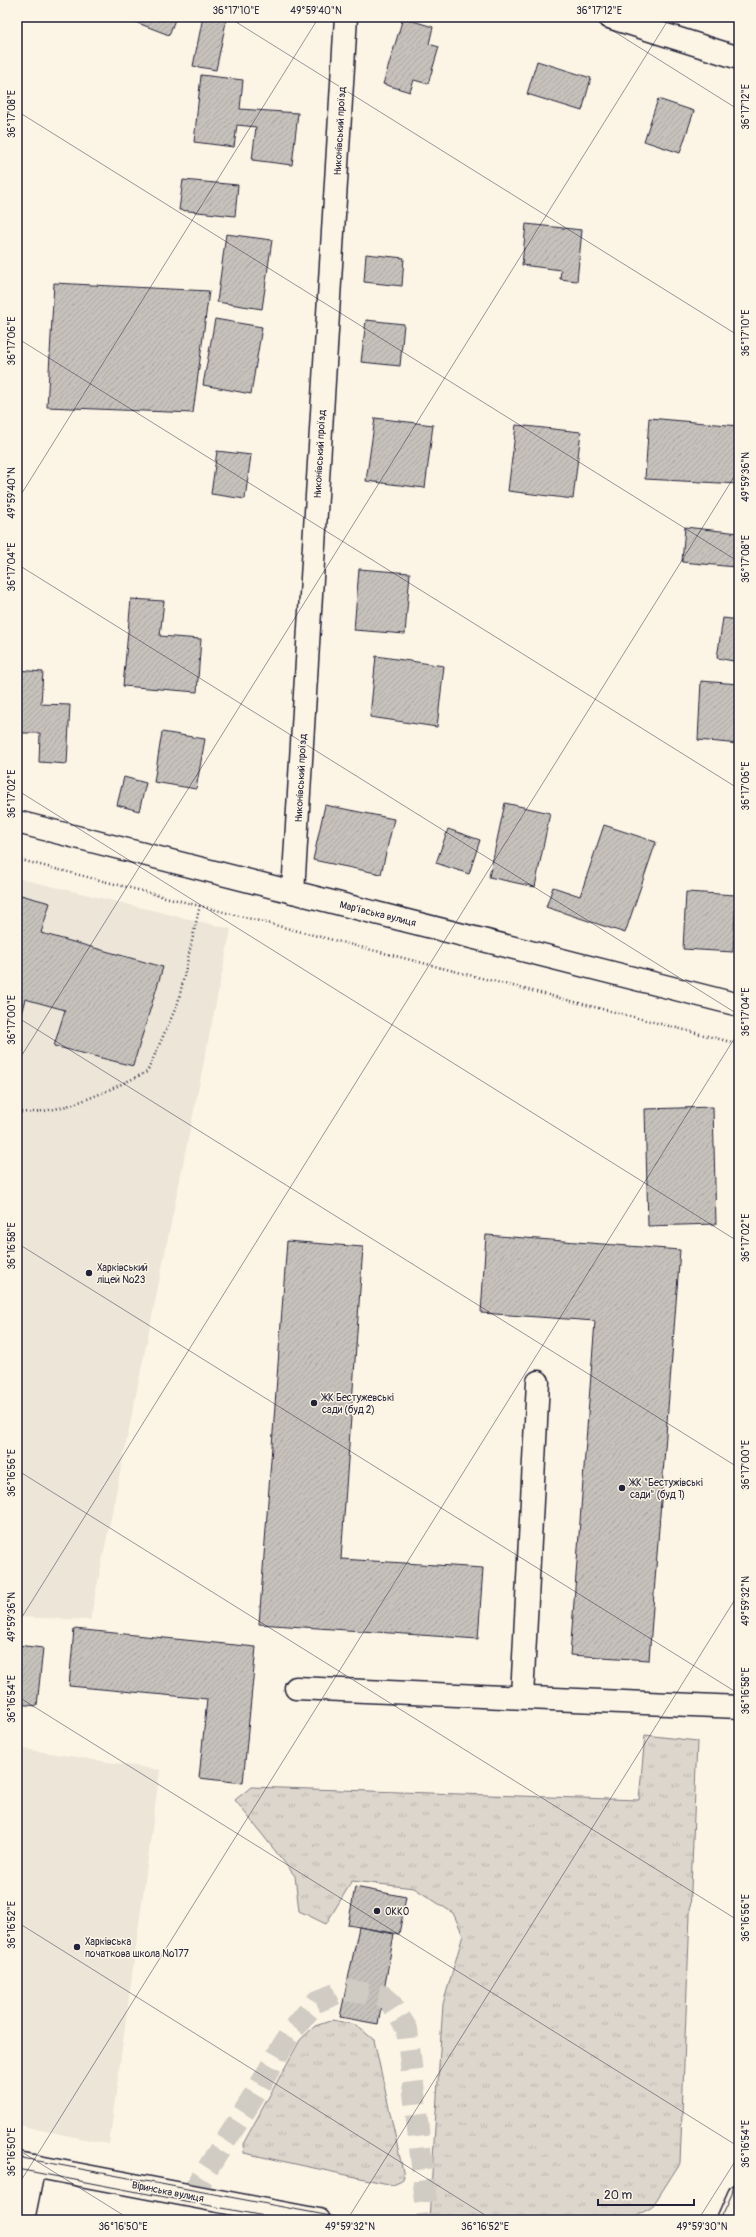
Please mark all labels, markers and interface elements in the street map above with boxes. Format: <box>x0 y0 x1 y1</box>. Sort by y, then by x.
text: 36°17'10"E <box>213 5 259 17</box>
text: 49°59'40"N <box>290 5 342 17</box>
text: 36°17'12"E <box>576 5 622 17</box>
text: 36°17'12"E <box>740 84 752 130</box>
street label: Никонівський проїзд <box>332 86 348 176</box>
text: 36°17'08"E <box>6 90 18 138</box>
text: 36°17'10"E <box>740 310 752 356</box>
text: 36°17'06"E <box>6 317 18 365</box>
street label: Никонівський проїзд <box>312 409 328 499</box>
text: 49°59'36"N <box>740 452 752 502</box>
text: 49°59'40"N <box>6 467 18 519</box>
text: 36°17'08"E <box>740 535 752 583</box>
text: 36°17'04"E <box>6 543 18 591</box>
street label: Никонівський проїзд <box>293 733 309 823</box>
text: 36°17'06"E <box>740 762 752 810</box>
text: 36°17'02"E <box>6 770 18 818</box>
street label: Мар'ївська вулиця <box>338 899 418 929</box>
text: 36°17'04"E <box>740 988 752 1036</box>
text: 36°17'00"E <box>6 995 18 1045</box>
text: 36°17'02"E <box>740 1214 752 1262</box>
text: 36°16'58"E <box>6 1222 18 1270</box>
place label: Харківський ліцей №23 <box>97 1262 148 1286</box>
marker: Харківський ліцей №23 <box>84 1268 94 1278</box>
place label: ЖК Бестужевські сади (буд 2) <box>320 1392 394 1416</box>
marker: ЖК Бестужевські сади (буд 2) <box>309 1398 319 1408</box>
text: 36°17'00"E <box>740 1440 752 1490</box>
text: 36°16'56"E <box>6 1449 18 1497</box>
place label: ЖК "Бестужівські сади" (буд 1) <box>628 1477 703 1501</box>
marker: ЖК "Бестужівські сади" (буд 1) <box>617 1483 627 1493</box>
text: 49°59'32"N <box>740 1576 752 1626</box>
text: 49°59'36"N <box>6 1592 18 1642</box>
text: 36°16'58"E <box>740 1667 752 1715</box>
text: 36°16'54"E <box>6 1675 18 1723</box>
text: 36°16'56"E <box>740 1894 752 1942</box>
text: 36°16'52"E <box>6 1901 18 1949</box>
marker: ОККО <box>372 1906 382 1916</box>
place label: ОККО <box>385 1906 409 1918</box>
place label: Харківська початкова школа №177 <box>85 1936 189 1960</box>
marker: Харківська початкова школа №177 <box>72 1942 82 1952</box>
text: 36°16'54"E <box>740 2120 752 2168</box>
text: 36°16'50"E <box>6 2128 18 2177</box>
street label: Віринська вулиця <box>131 2179 205 2205</box>
scale bar <box>598 2181 694 2207</box>
text: 20 m <box>604 2188 633 2203</box>
text: 36°16'50"E <box>99 2221 148 2233</box>
text: 49°59'32"N <box>325 2221 375 2233</box>
text: 36°16'52"E <box>461 2221 509 2233</box>
text: 49°59'30"N <box>676 2221 728 2233</box>

